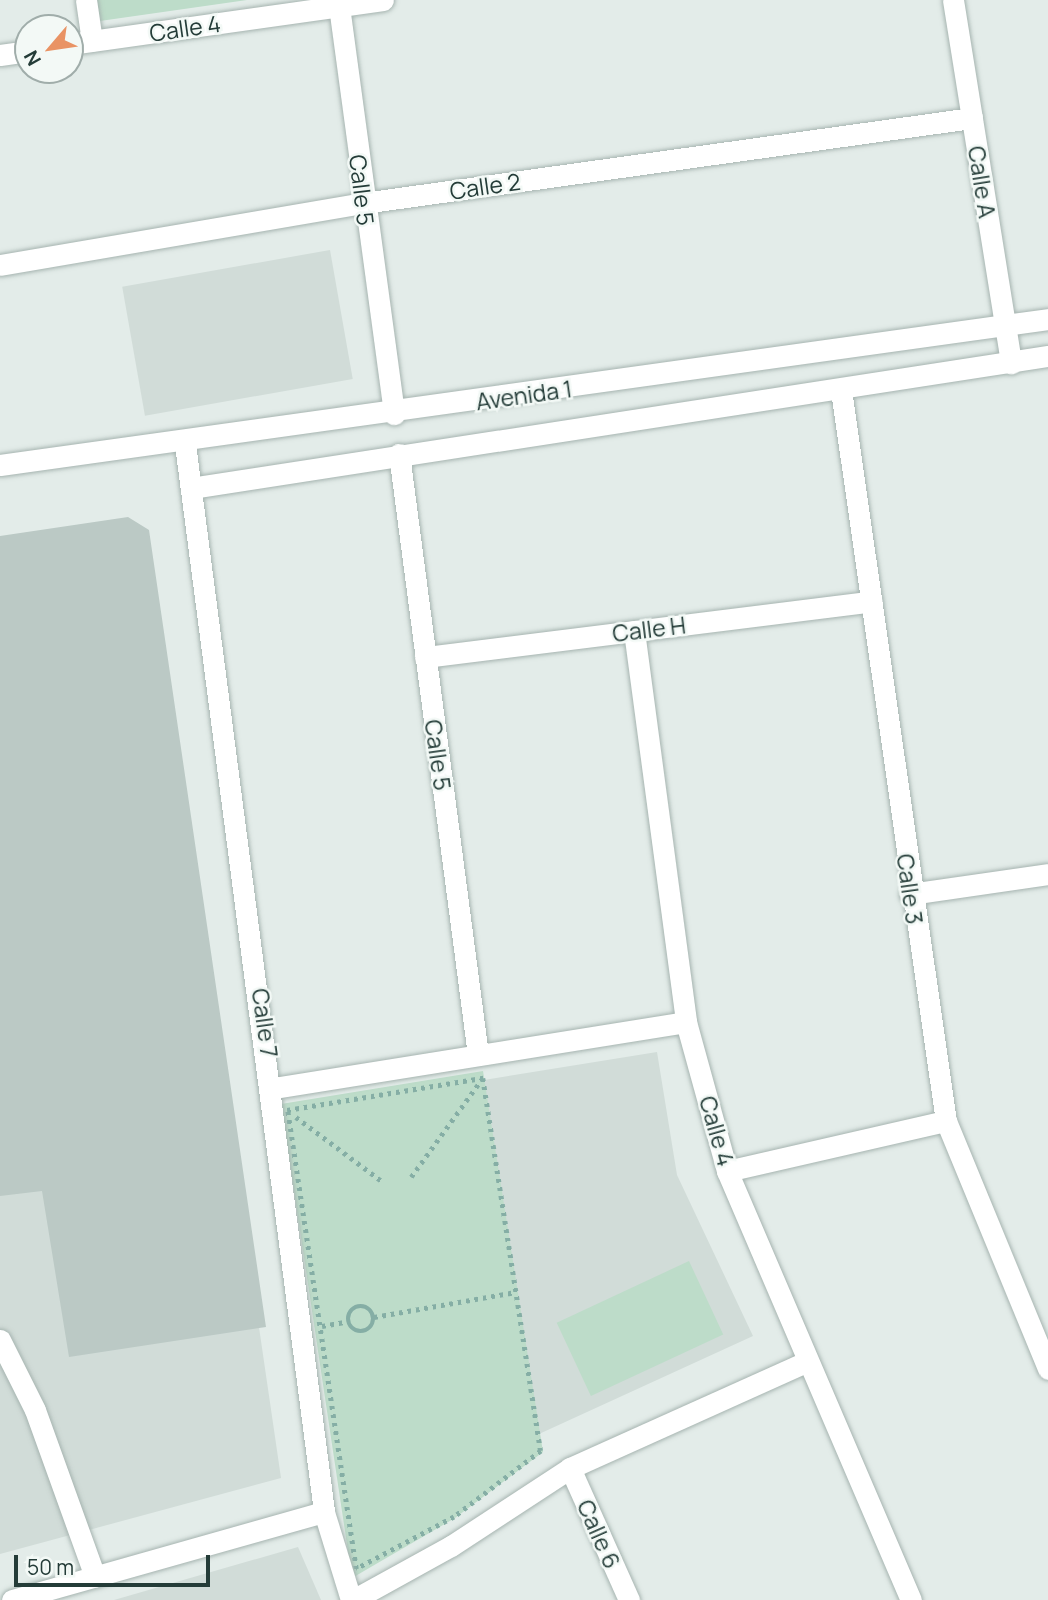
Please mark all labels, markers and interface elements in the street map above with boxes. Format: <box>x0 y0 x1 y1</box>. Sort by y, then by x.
street label: Calle 4 <box>148 9 222 47</box>
north arrow <box>14 14 84 84</box>
text: N <box>18 46 47 70</box>
street label: Calle A <box>963 144 1001 220</box>
street label: Calle 5 <box>344 153 380 227</box>
street label: Calle 2 <box>448 167 522 205</box>
street label: Avenida 1 <box>474 375 574 415</box>
street label: Calle H <box>611 611 687 647</box>
street label: Calle 5 <box>419 718 457 792</box>
street label: Calle 3 <box>891 852 929 926</box>
street label: Calle 7 <box>246 987 284 1059</box>
street label: Calle 4 <box>694 1093 740 1169</box>
street label: Calle 6 <box>572 1495 626 1573</box>
scale bar <box>18 1540 214 1584</box>
text: 50 m <box>27 1553 74 1581</box>

